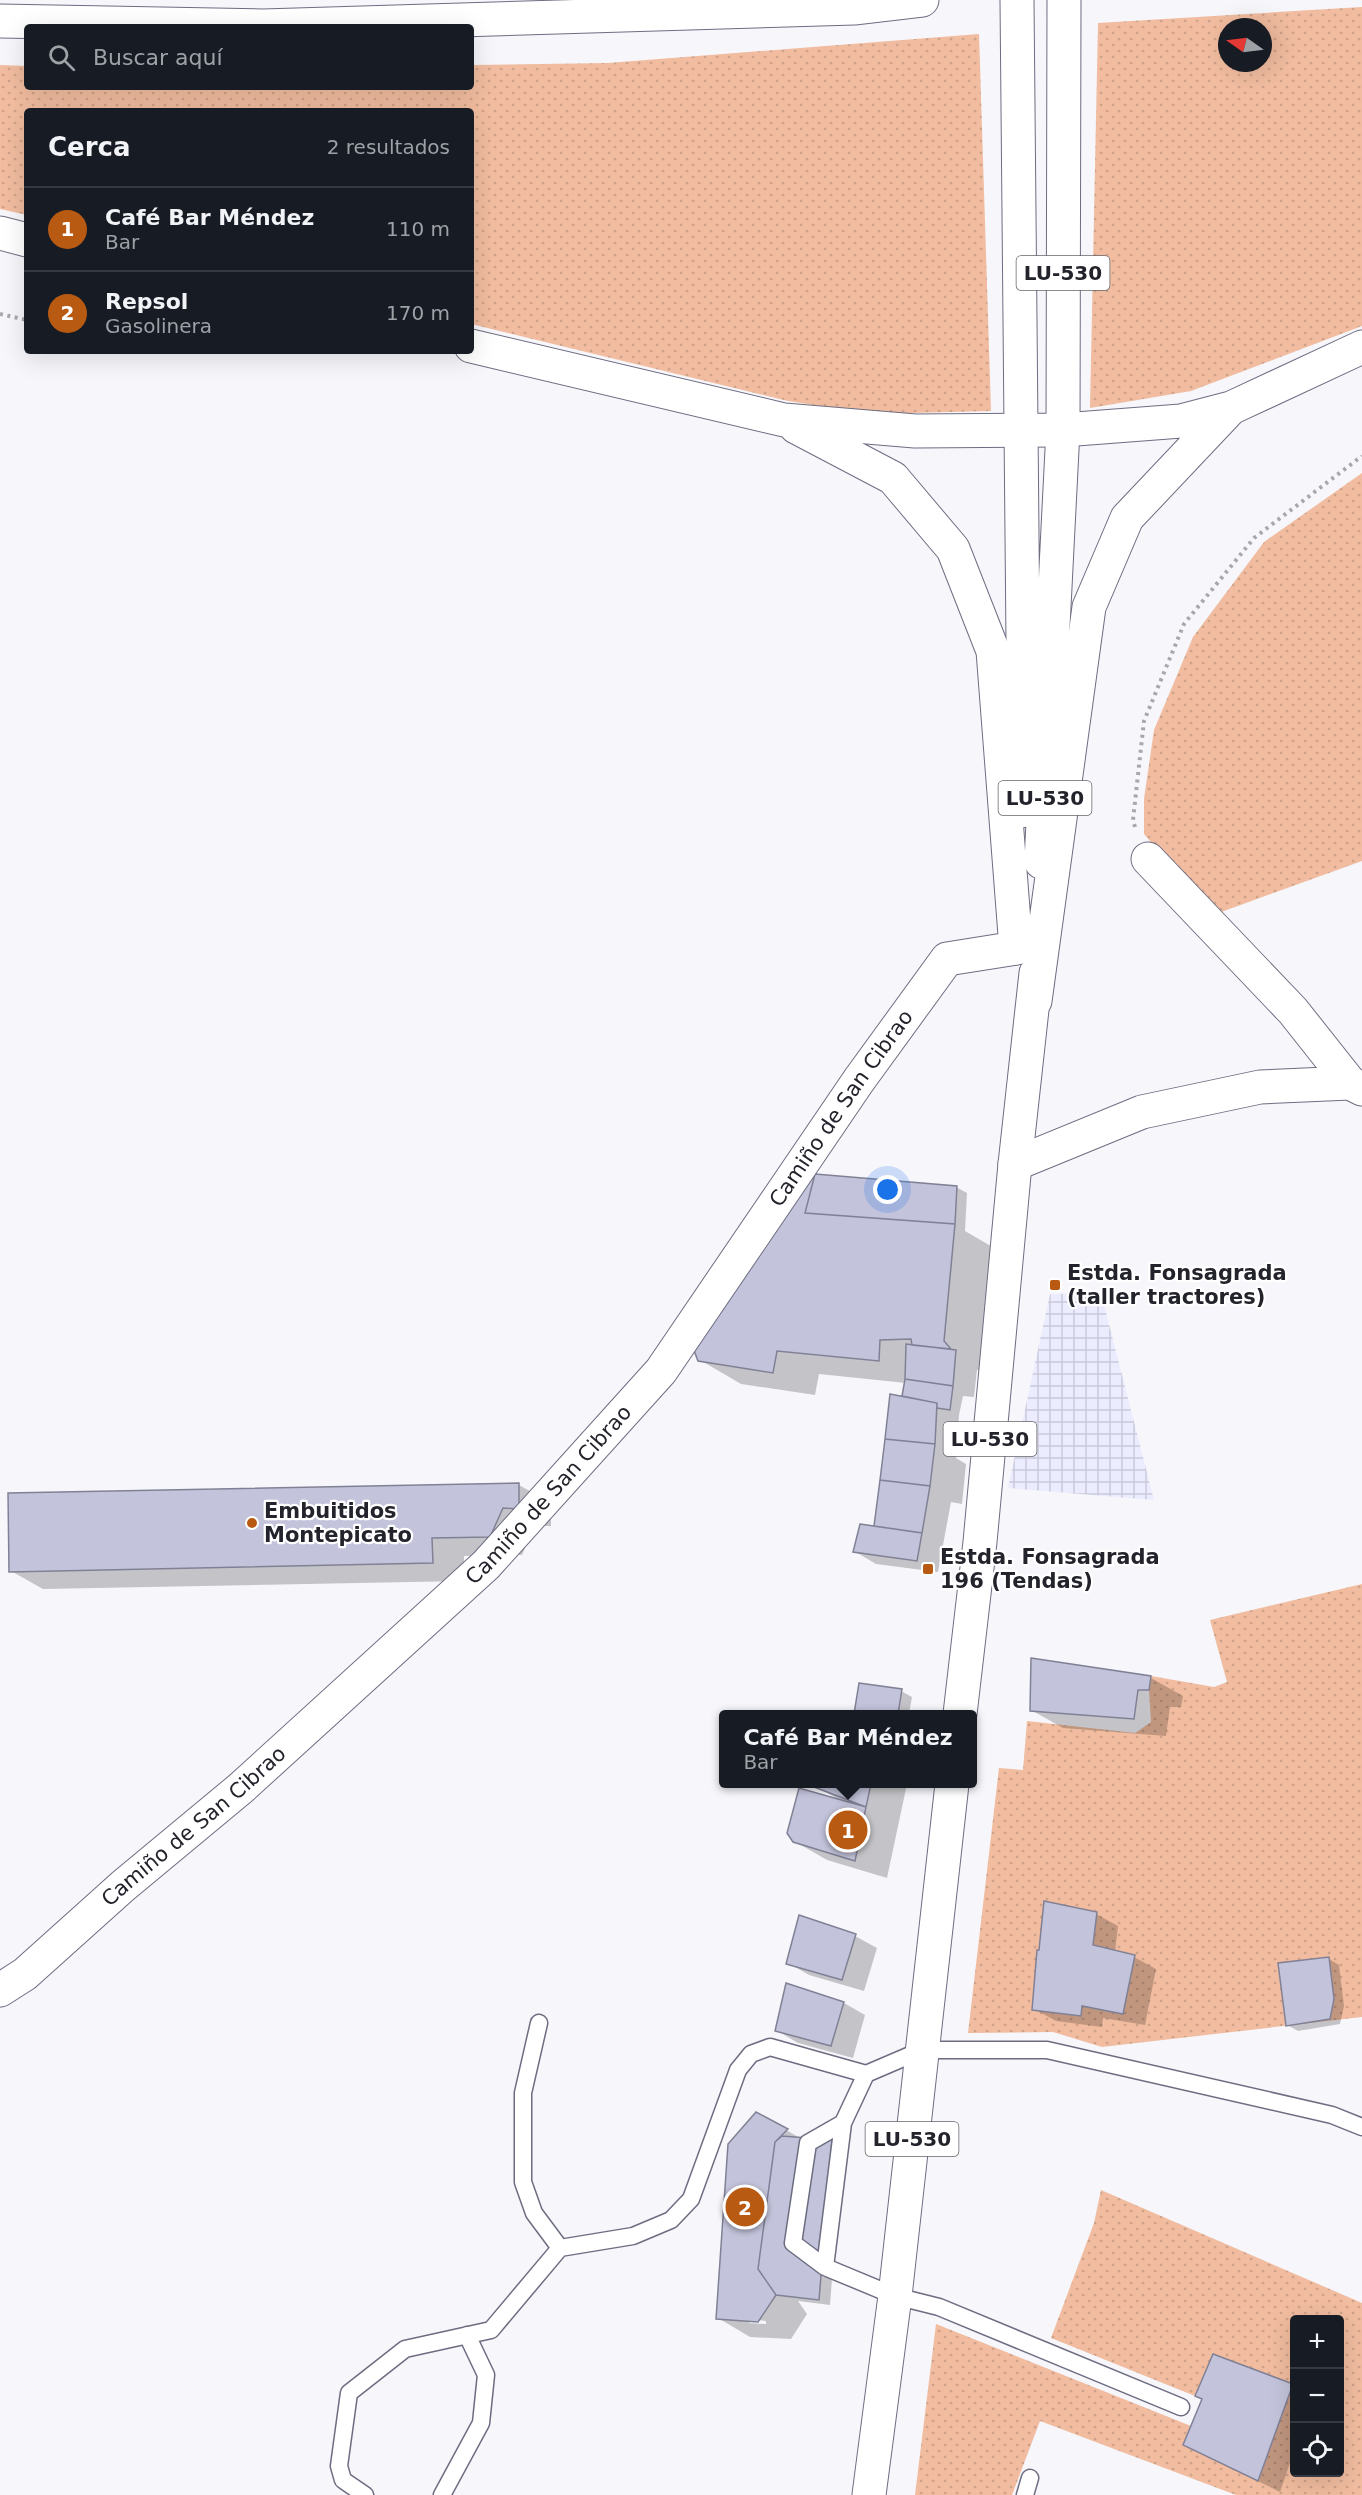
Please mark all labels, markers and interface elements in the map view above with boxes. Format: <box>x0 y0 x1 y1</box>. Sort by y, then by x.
north arrow <box>1218 18 1272 72</box>
search box <box>24 24 474 90</box>
icon: search <box>45 41 78 74</box>
text: Buscar aquí <box>93 45 223 70</box>
text: Cerca <box>48 132 131 162</box>
text: 2 resultados <box>327 135 450 159</box>
text: Café Bar Méndez <box>105 205 314 230</box>
text: 1 <box>61 217 74 241</box>
text: 110 m <box>386 217 450 241</box>
text: Bar <box>105 230 139 254</box>
road number: LU-530 <box>1016 256 1110 290</box>
text: Repsol <box>105 289 188 314</box>
text: 2 <box>61 301 74 325</box>
text: 170 m <box>386 301 450 325</box>
text: Gasolinera <box>105 314 212 338</box>
road number: LU-530 <box>998 781 1092 815</box>
street label: Camiño de San Cibrao <box>764 1005 918 1211</box>
your location <box>873 1175 902 1204</box>
place label: Estda. Fonsagrada (taller tractores) <box>1067 1261 1287 1309</box>
marker: Estda. Fonsagrada (taller tractores) <box>1048 1278 1062 1292</box>
street label: Camiño de San Cibrao <box>461 1400 636 1589</box>
road number: LU-530 <box>944 1422 1036 1456</box>
place label: Embuitidos Montepicato <box>264 1499 412 1547</box>
marker: Embuitidos Montepicato <box>245 1516 259 1530</box>
place label: Estda. Fonsagrada 196 (Tendas) <box>940 1545 1160 1593</box>
marker: Estda. Fonsagrada 196 (Tendas) <box>921 1562 935 1576</box>
popup <box>719 1710 977 1788</box>
text: Café Bar Méndez <box>743 1725 953 1750</box>
street label: Camiño de San Cibrao <box>97 1741 291 1911</box>
text: Bar <box>743 1750 778 1774</box>
pin: 1 <box>828 1808 868 1852</box>
road number: LU-530 <box>866 2122 958 2156</box>
pin: 2 <box>726 2184 764 2230</box>
map controls <box>1290 2315 1344 2477</box>
button: + <box>1290 2315 1344 2369</box>
button: − <box>1290 2369 1344 2423</box>
button: locate <box>1290 2423 1344 2477</box>

